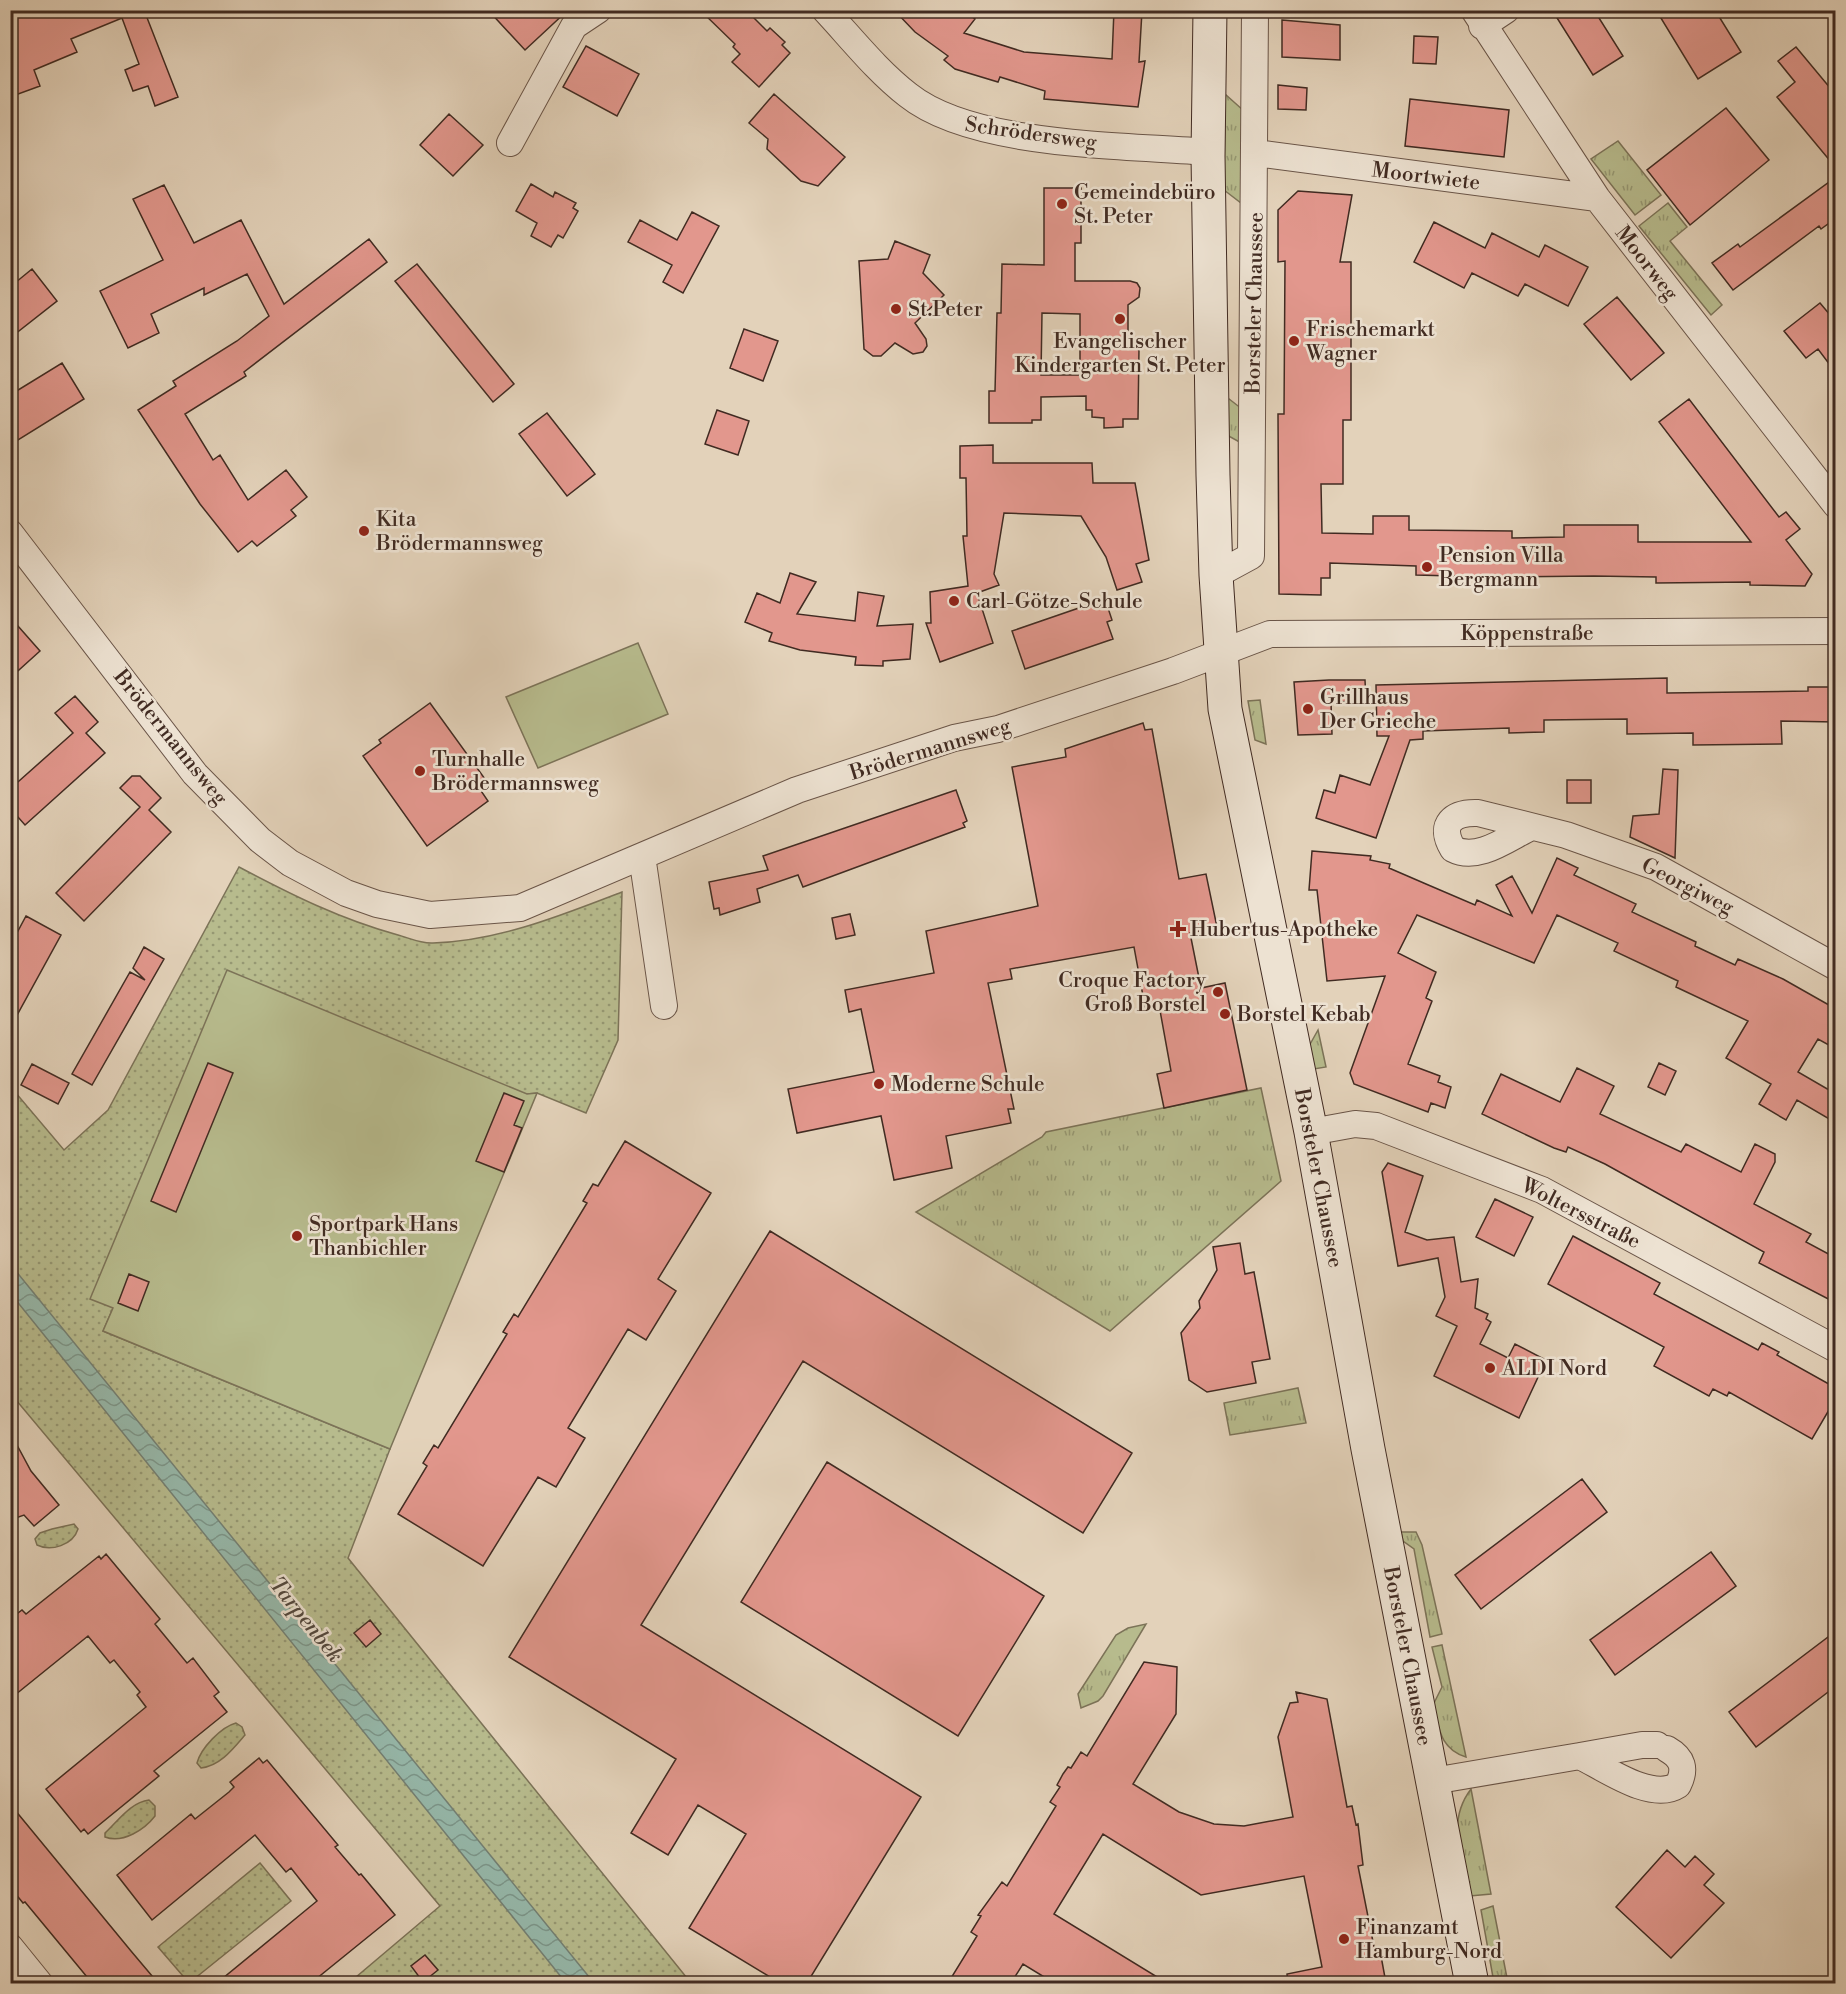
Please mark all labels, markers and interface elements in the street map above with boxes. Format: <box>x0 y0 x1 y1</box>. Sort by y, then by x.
street label: Schrödersweg <box>963 112 1098 156</box>
street label: Moortwiete <box>1370 157 1482 197</box>
place label: Gemeindebüro St. Peter <box>1074 180 1216 230</box>
marker: Gemeindebüro St. Peter <box>1055 197 1069 211</box>
street label: Borsteler Chaussee <box>1240 212 1270 395</box>
street label: Moorweg <box>1609 221 1684 306</box>
place label: St.Peter <box>908 297 983 323</box>
marker: St.Peter <box>889 302 903 316</box>
marker: Evangelischer Kindergarten St. Peter <box>1113 312 1127 326</box>
place label: Frischemarkt Wagner <box>1305 317 1436 367</box>
place label: Evangelischer Kindergarten St. Peter <box>1014 329 1226 379</box>
marker: Frischemarkt Wagner <box>1287 334 1301 348</box>
place label: Kita Brödermannsweg <box>375 507 543 557</box>
marker: Kita Brödermannsweg <box>357 524 371 538</box>
place label: Pension Villa Bergmann <box>1438 543 1564 593</box>
marker: Pension Villa Bergmann <box>1420 560 1434 574</box>
place label: Carl-Götze-Schule <box>966 589 1143 615</box>
marker: Carl-Götze-Schule <box>947 594 961 608</box>
street label: Köppenstraße <box>1460 621 1594 647</box>
street label: Brödermannsweg <box>107 664 233 811</box>
place label: Grillhaus Der Grieche <box>1320 685 1436 735</box>
marker: Grillhaus Der Grieche <box>1301 702 1315 716</box>
street label: Brödermannsweg <box>846 713 1014 787</box>
place label: Turnhalle Brödermannsweg <box>431 747 599 797</box>
marker: Turnhalle Brödermannsweg <box>413 764 427 778</box>
street label: Georgiweg <box>1637 853 1738 921</box>
place label: Hubertus-Apotheke <box>1190 917 1378 943</box>
marker: Hubertus-Apotheke <box>1171 922 1185 936</box>
place label: Croque Factory Groß Borstel <box>1058 968 1207 1018</box>
marker: Croque Factory Groß Borstel <box>1211 985 1225 999</box>
place label: Borstel Kebab <box>1236 1002 1371 1028</box>
marker: Borstel Kebab <box>1218 1007 1232 1021</box>
place label: Moderne Schule <box>891 1072 1045 1098</box>
marker: Moderne Schule <box>872 1077 886 1091</box>
street label: Borsteler Chaussee <box>1288 1085 1348 1270</box>
street label: Woltersstraße <box>1516 1172 1645 1255</box>
place label: Sportpark Hans Thanbichler <box>309 1212 458 1262</box>
marker: Sportpark Hans Thanbichler <box>290 1229 304 1243</box>
place label: ALDI Nord <box>1501 1356 1607 1382</box>
marker: ALDI Nord <box>1483 1361 1497 1375</box>
street label: Borsteler Chaussee <box>1377 1563 1437 1748</box>
water label: Tarpenbek <box>263 1572 349 1668</box>
place label: Finanzamt Hamburg-Nord <box>1356 1915 1502 1965</box>
marker: Finanzamt Hamburg-Nord <box>1337 1932 1351 1946</box>

